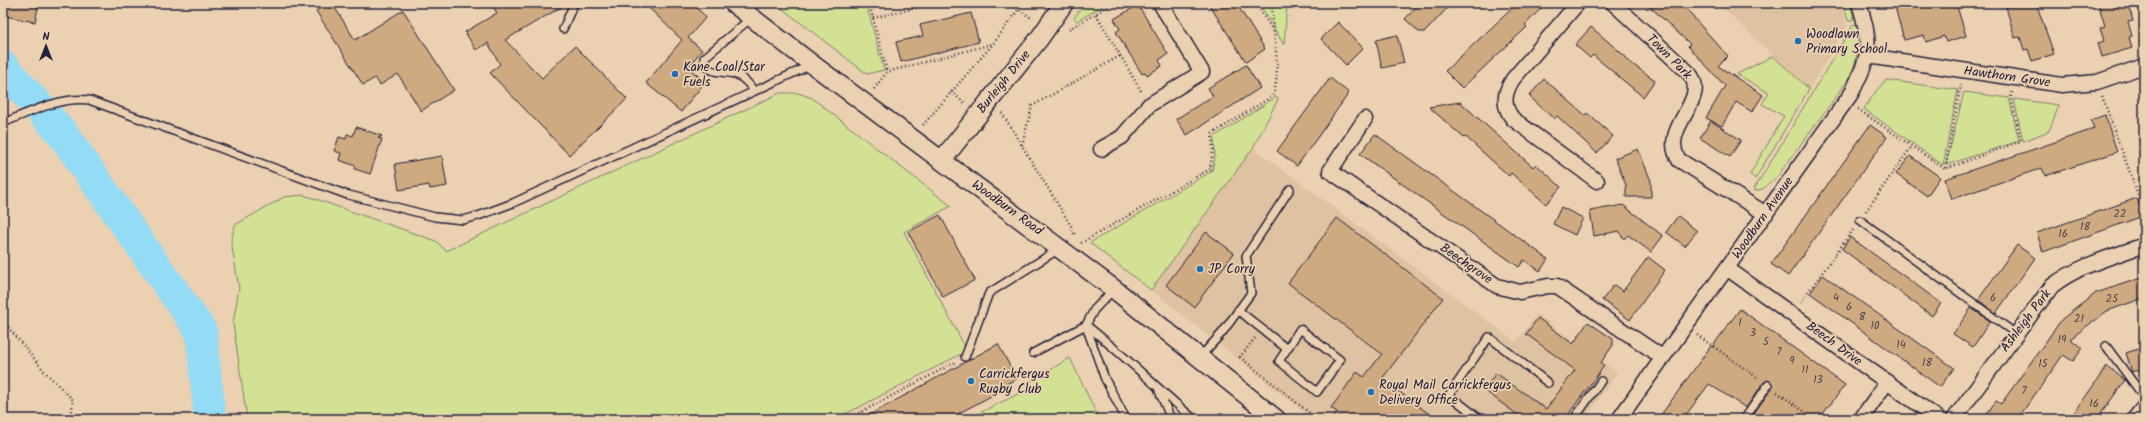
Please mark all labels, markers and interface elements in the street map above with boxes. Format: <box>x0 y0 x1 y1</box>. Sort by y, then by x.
place label: Woodlawn Primary School <box>1806 24 1887 60</box>
north arrow <box>26 26 66 66</box>
text: N <box>43 28 50 46</box>
street label: Town Park <box>1641 29 1697 85</box>
marker: Woodlawn Primary School <box>1793 36 1803 46</box>
street label: Burleigh Drive <box>972 46 1036 118</box>
place label: Kane Coal/Star Fuels <box>683 57 765 93</box>
street label: Hawthorn Grove <box>1962 61 2052 93</box>
marker: Kane Coal/Star Fuels <box>670 69 680 79</box>
street label: Woodburn Avenue <box>1727 172 1799 263</box>
street label: Woodburn Road <box>967 175 1048 241</box>
house number: 22 <box>2114 205 2126 223</box>
house number: 18 <box>2080 218 2090 236</box>
house number: 16 <box>2058 225 2068 243</box>
street label: Beechgrove <box>1435 238 1497 290</box>
place label: JP Corry <box>1208 259 1256 280</box>
marker: JP Corry <box>1195 264 1205 274</box>
street label: Ashleigh Park <box>1995 284 2057 357</box>
house number: 4 <box>1833 289 1839 307</box>
house number: 6 <box>1990 289 1996 307</box>
house number: 25 <box>2106 290 2119 308</box>
house number: 6 <box>1846 298 1852 316</box>
house number: 8 <box>1859 308 1866 326</box>
house number: 21 <box>2074 310 2084 328</box>
house number: 1 <box>1738 314 1742 332</box>
street label: Beech Drive <box>1802 316 1867 372</box>
house number: 10 <box>1871 317 1880 335</box>
house number: 3 <box>1750 324 1756 342</box>
house number: 19 <box>2058 331 2067 349</box>
house number: 5 <box>1763 333 1770 351</box>
house number: 14 <box>1896 336 1906 354</box>
house number: 7 <box>1776 343 1782 361</box>
house number: 9 <box>1789 352 1795 370</box>
house number: 18 <box>1922 354 1932 372</box>
house number: 15 <box>2038 355 2049 373</box>
house number: 11 <box>1802 361 1808 379</box>
place label: Carrickfergus Rugby Club <box>979 364 1050 400</box>
house number: 13 <box>1813 371 1823 389</box>
place label: Royal Mail Carrickfergus Delivery Office <box>1379 375 1512 411</box>
marker: Carrickfergus Rugby Club <box>966 376 976 386</box>
house number: 7 <box>2021 382 2027 400</box>
marker: Royal Mail Carrickfergus Delivery Office <box>1366 387 1376 397</box>
house number: 16 <box>2089 395 2099 413</box>

